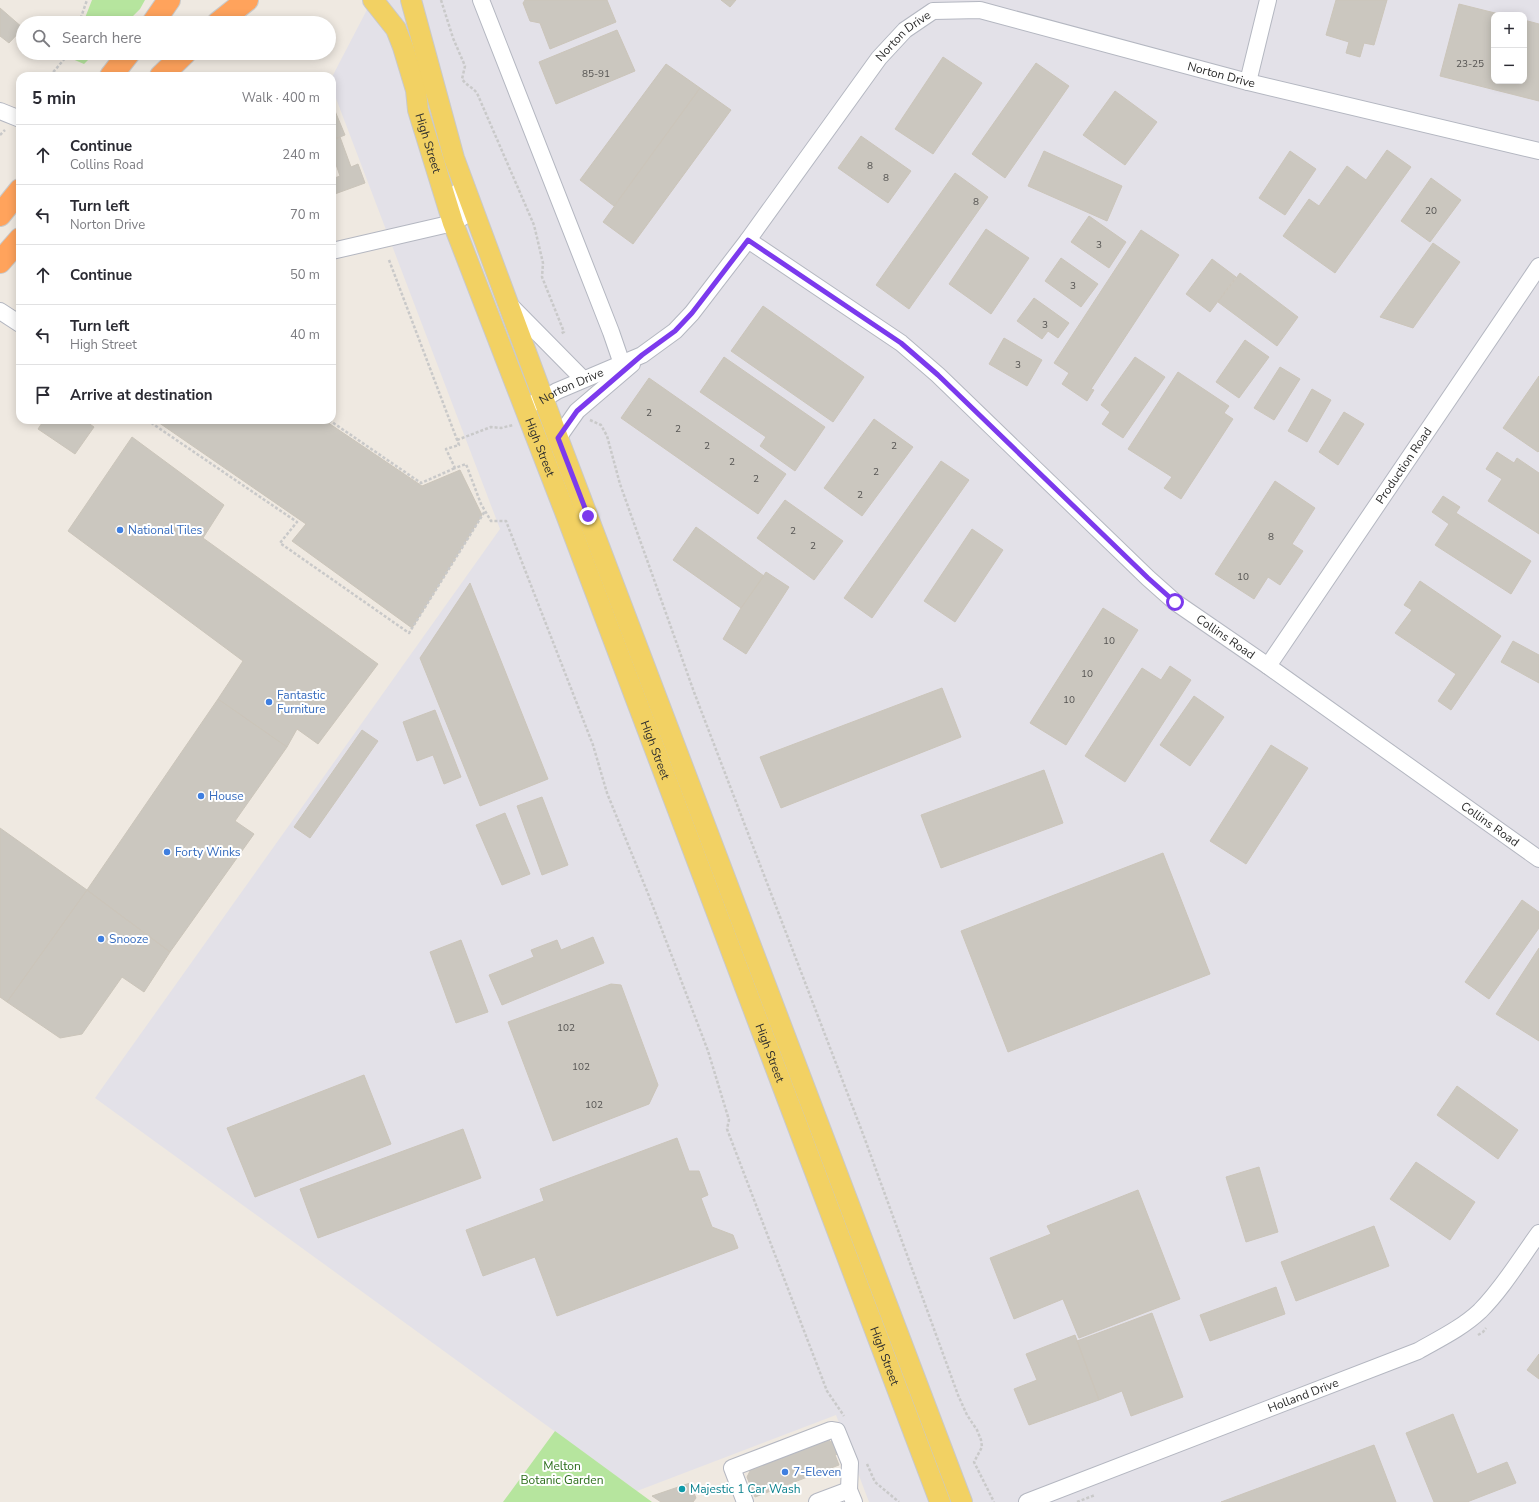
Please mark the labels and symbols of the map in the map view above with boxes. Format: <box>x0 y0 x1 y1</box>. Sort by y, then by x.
street label: Norton Drive <box>872 7 934 65</box>
house number: 23-25 <box>1456 57 1484 71</box>
street label: Norton Drive <box>1186 58 1257 91</box>
house number: 85-91 <box>582 67 610 81</box>
street label: High Street <box>411 111 445 176</box>
house number: 8 <box>867 159 873 173</box>
house number: 8 <box>883 171 889 185</box>
house number: 8 <box>973 195 979 209</box>
house number: 20 <box>1425 204 1437 218</box>
house number: 3 <box>1096 238 1102 252</box>
house number: 3 <box>1070 279 1076 293</box>
house number: 3 <box>1042 318 1048 332</box>
house number: 3 <box>1015 358 1021 372</box>
street label: Norton Drive <box>536 364 606 408</box>
house number: 2 <box>646 406 652 420</box>
street label: High Street <box>521 415 559 480</box>
house number: 2 <box>675 422 681 436</box>
street label: Production Road <box>1372 424 1435 507</box>
house number: 2 <box>704 439 710 453</box>
house number: 2 <box>891 439 897 453</box>
house number: 2 <box>729 455 735 469</box>
house number: 2 <box>873 465 879 479</box>
house number: 2 <box>753 472 759 486</box>
house number: 2 <box>857 488 863 502</box>
route end <box>579 507 597 525</box>
place label: National Tiles <box>128 522 203 538</box>
house number: 2 <box>790 524 796 538</box>
marker: National Tiles <box>115 525 125 535</box>
house number: 8 <box>1268 530 1274 544</box>
house number: 2 <box>810 539 816 553</box>
house number: 10 <box>1237 570 1249 584</box>
route start <box>1166 593 1184 611</box>
street label: Collins Road <box>1193 611 1258 663</box>
house number: 10 <box>1103 634 1115 648</box>
house number: 10 <box>1081 667 1093 681</box>
place label: Fantastic Furniture <box>277 687 326 717</box>
house number: 10 <box>1063 693 1075 707</box>
marker: Fantastic Furniture <box>264 697 274 707</box>
street label: High Street <box>637 718 674 782</box>
place label: House <box>209 788 244 804</box>
marker: House <box>196 791 206 801</box>
street label: Collins Road <box>1458 798 1522 850</box>
place label: Forty Winks <box>175 844 241 860</box>
marker: Forty Winks <box>162 847 172 857</box>
place label: Snooze <box>109 931 148 947</box>
marker: Snooze <box>96 934 106 944</box>
house number: 102 <box>557 1021 575 1035</box>
street label: High Street <box>751 1021 789 1085</box>
house number: 102 <box>572 1060 590 1074</box>
house number: 102 <box>585 1098 603 1112</box>
street label: High Street <box>866 1324 903 1388</box>
street label: Holland Drive <box>1265 1374 1341 1416</box>
park label: Melton Botanic Garden <box>520 1458 604 1488</box>
place label: 7-Eleven <box>793 1464 841 1480</box>
marker: 7-Eleven <box>780 1467 790 1477</box>
place label: Majestic 1 Car Wash <box>690 1481 801 1497</box>
marker: Majestic 1 Car Wash <box>677 1484 687 1494</box>

